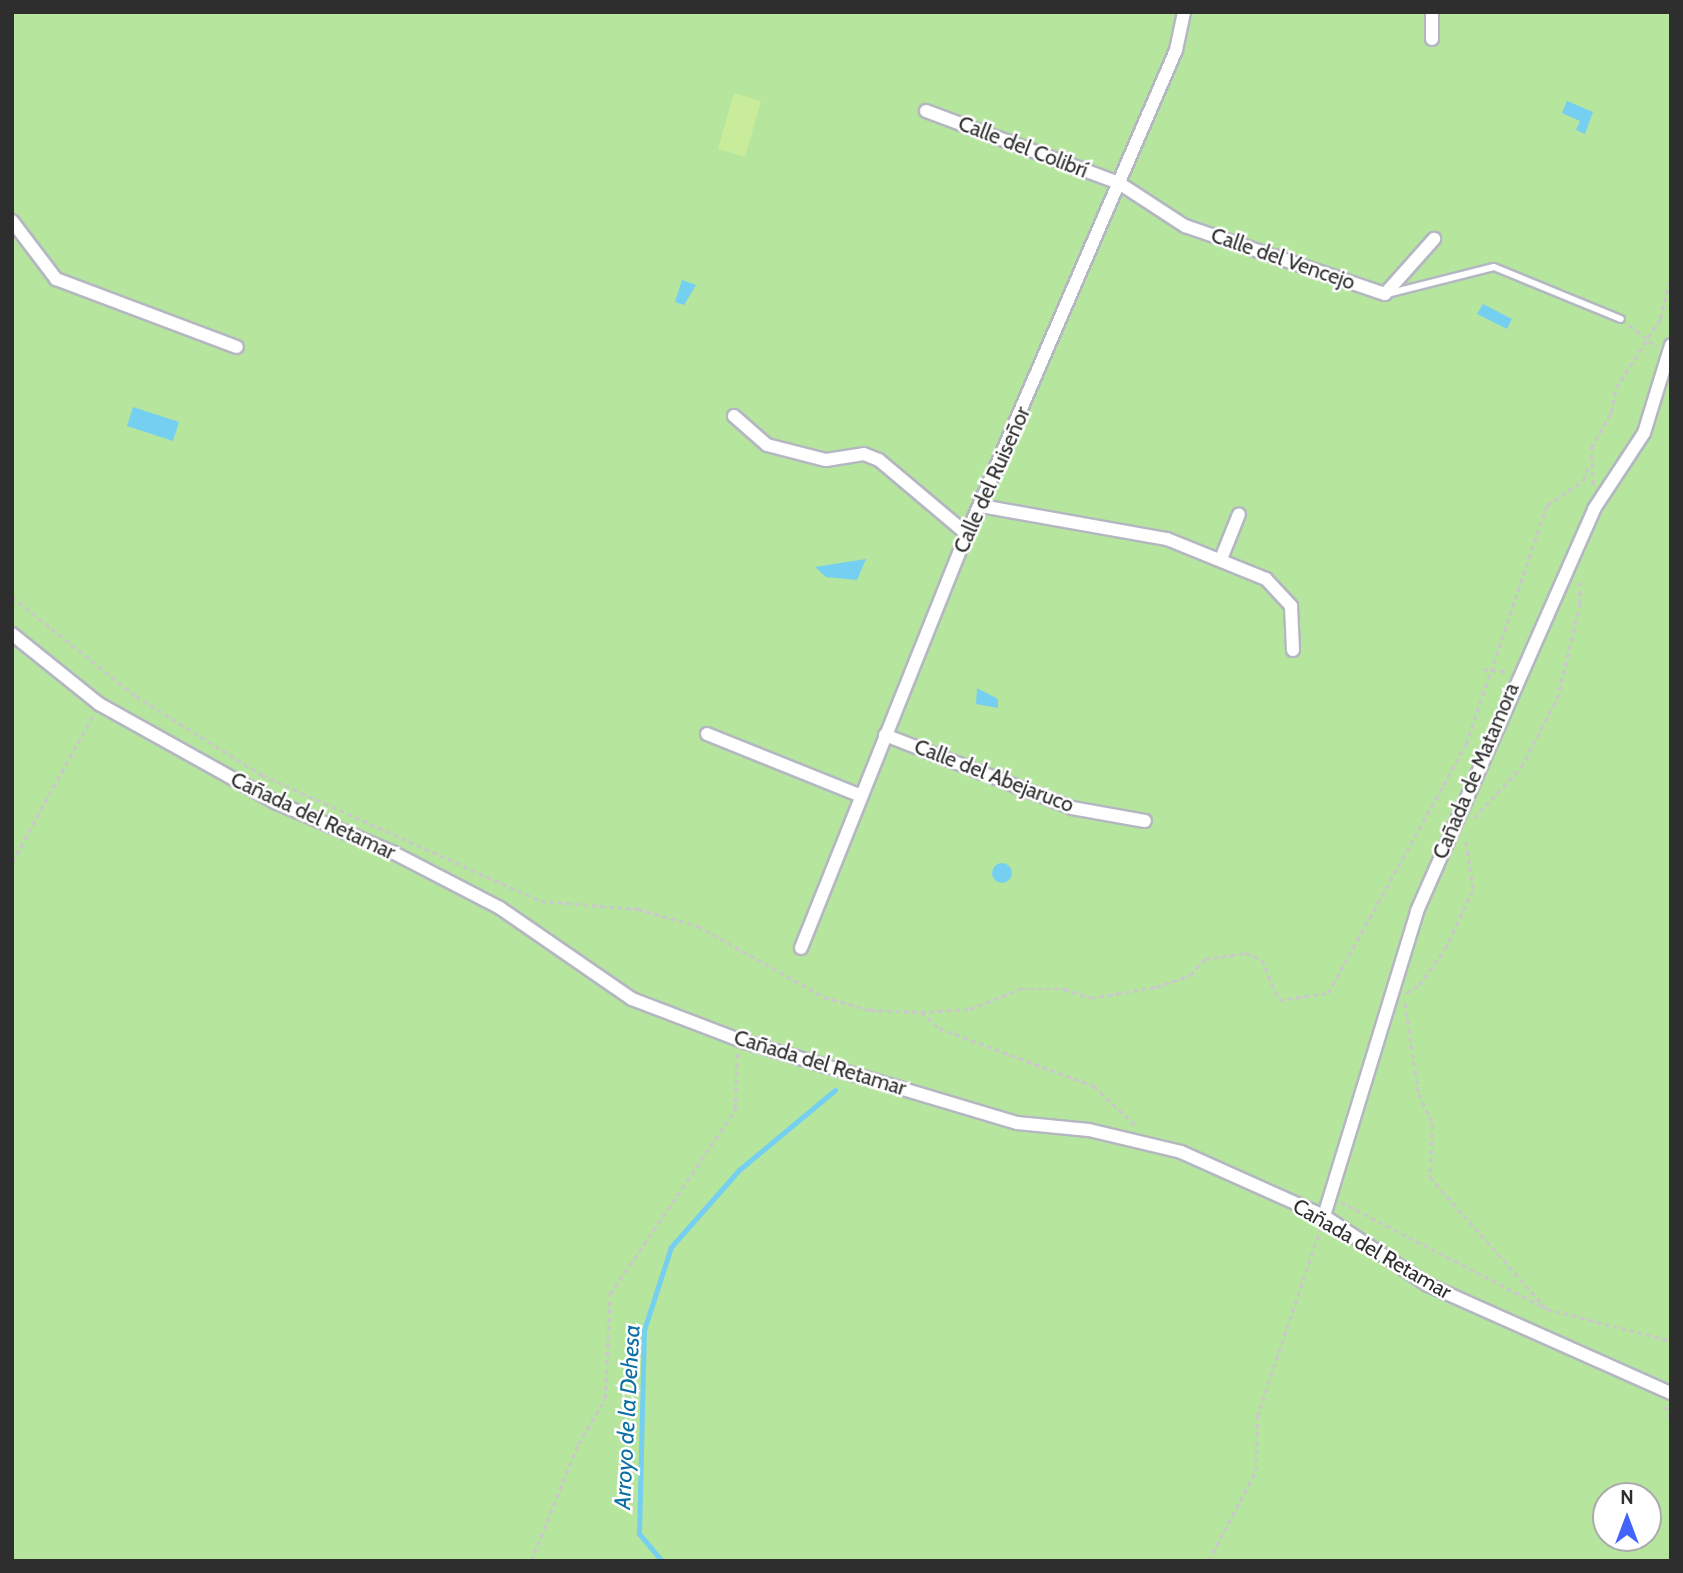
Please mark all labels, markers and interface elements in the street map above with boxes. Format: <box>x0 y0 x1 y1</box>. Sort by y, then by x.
street label: Calle del Colibrí <box>955 111 1091 183</box>
street label: Calle del Vencejo <box>1208 223 1358 295</box>
street label: Calle del Ruiseñor <box>948 403 1036 557</box>
street label: Cañada de Matamora <box>1427 679 1525 863</box>
street label: Calle del Abejaruco <box>911 734 1077 818</box>
street label: Cañada del Retamar <box>227 767 399 865</box>
street label: Cañada del Retamar <box>731 1025 909 1101</box>
street label: Cañada del Retamar <box>1288 1193 1456 1305</box>
water label: Arroyo de la Dehesa <box>608 1324 646 1510</box>
north arrow <box>1592 1482 1662 1552</box>
text: N <box>1620 1486 1634 1509</box>

